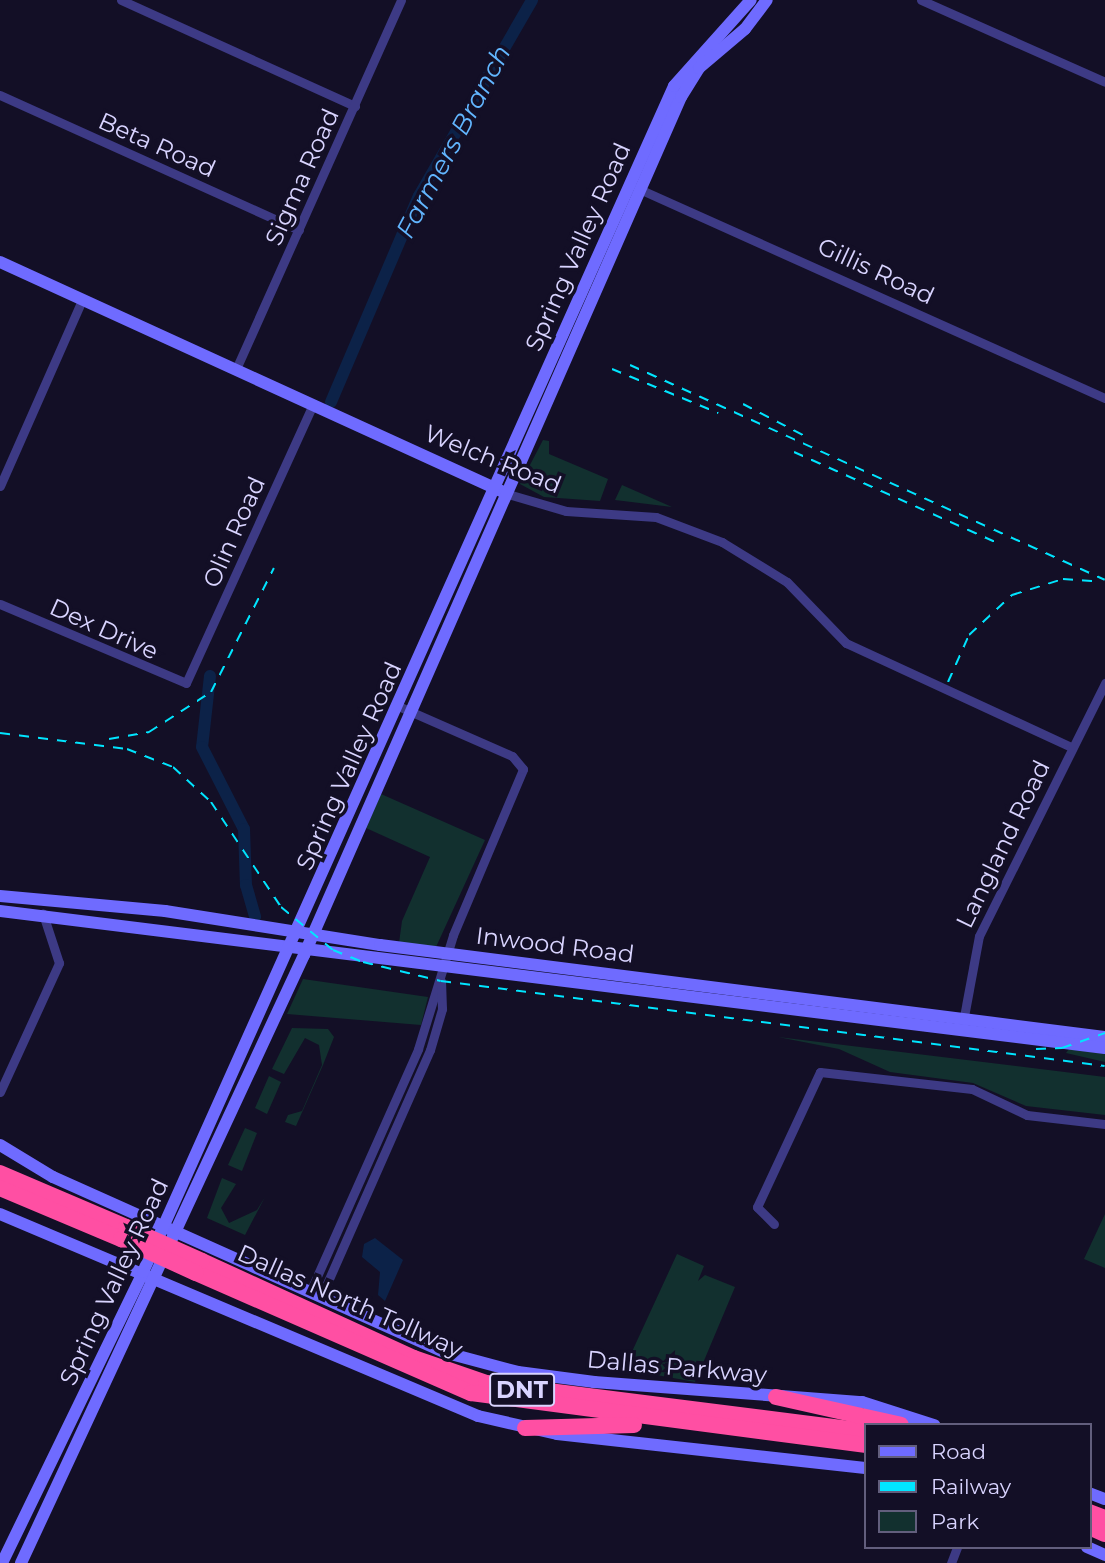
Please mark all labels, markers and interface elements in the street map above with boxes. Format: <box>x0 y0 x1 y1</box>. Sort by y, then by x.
water label: Farmers Branch <box>390 40 518 244</box>
street label: Sigma Road <box>259 104 345 250</box>
street label: Beta Road <box>94 106 220 184</box>
street label: Spring Valley Road <box>519 138 637 356</box>
street label: Gillis Road <box>813 232 939 310</box>
street label: Welch Road <box>420 419 566 499</box>
street label: Olin Road <box>197 472 271 592</box>
street label: Dex Drive <box>45 592 163 666</box>
street label: Spring Valley Road <box>290 657 408 875</box>
street label: Langland Road <box>950 755 1056 933</box>
street label: Inwood Road <box>474 921 636 969</box>
street label: Spring Valley Road <box>53 1174 175 1390</box>
street label: Dallas North Tollway <box>233 1238 467 1364</box>
street label: Dallas Parkway <box>586 1345 768 1389</box>
road number: DNT <box>489 1371 555 1410</box>
legend <box>864 1423 1091 1549</box>
text: Road <box>931 1439 986 1464</box>
text: Railway <box>931 1474 1011 1499</box>
text: Park <box>931 1509 979 1534</box>

